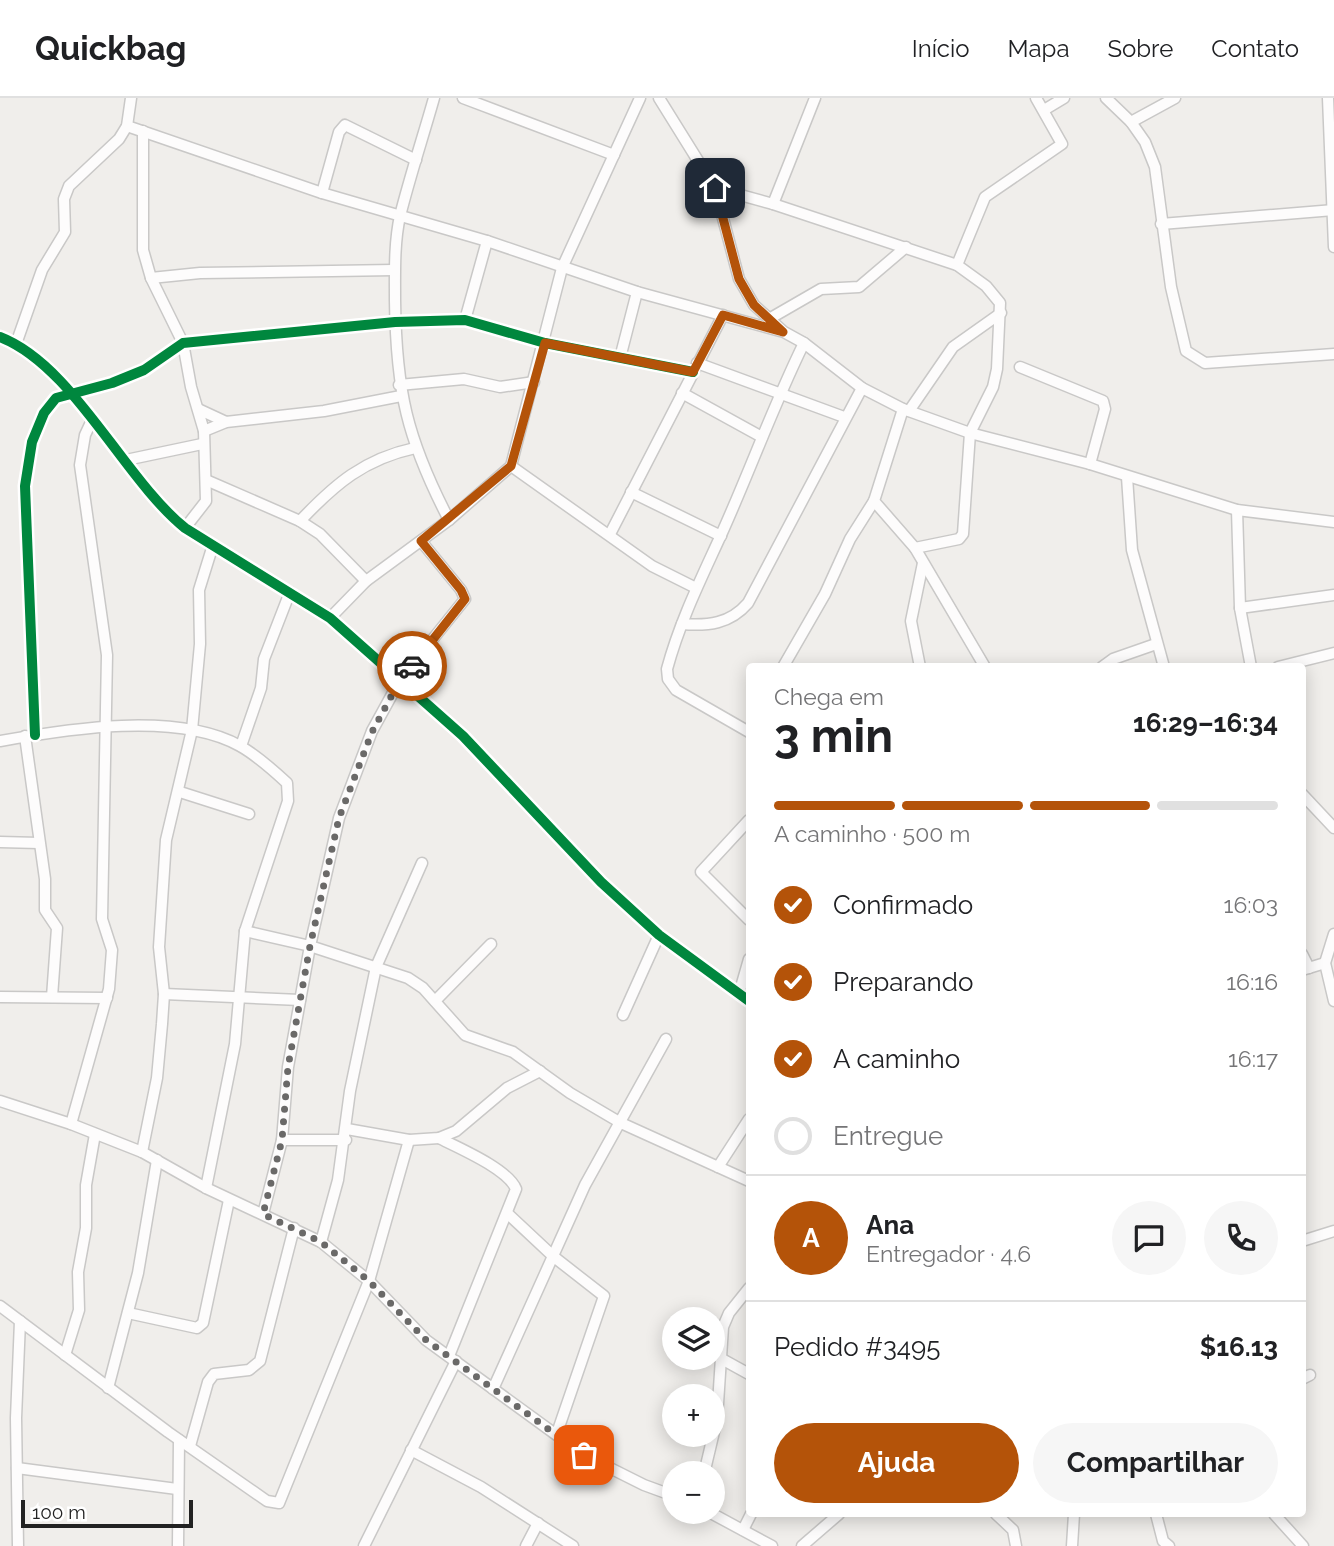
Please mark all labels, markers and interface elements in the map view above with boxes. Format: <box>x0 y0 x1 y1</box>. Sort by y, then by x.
text: Quickbag <box>35 29 187 68</box>
text: Início <box>912 34 970 63</box>
text: Mapa <box>1008 34 1069 63</box>
text: Sobre <box>1107 34 1173 63</box>
text: Contato <box>1211 34 1299 63</box>
pin <box>685 158 745 218</box>
icon: home <box>696 169 734 207</box>
courier <box>377 631 447 701</box>
icon: car <box>393 647 431 685</box>
text: Chega em <box>774 683 884 710</box>
text: 16:29–16:34 <box>1133 708 1278 738</box>
text: 3 min <box>774 709 893 763</box>
text: A caminho · 500 m <box>774 820 970 847</box>
icon: check <box>774 886 812 924</box>
text: Confirmado <box>833 890 973 920</box>
text: 16:03 <box>1224 891 1278 918</box>
icon: check <box>774 963 812 1001</box>
text: Preparando <box>833 967 973 997</box>
text: 16:16 <box>1226 968 1278 995</box>
icon: check <box>774 1040 812 1078</box>
text: A caminho <box>833 1044 960 1074</box>
text: 16:17 <box>1228 1045 1278 1072</box>
text: Entregue <box>833 1121 943 1151</box>
button: chat <box>1112 1201 1186 1275</box>
button: phone <box>1204 1201 1278 1275</box>
text: Ana <box>866 1210 914 1240</box>
text: A <box>802 1223 820 1253</box>
text: Entregador · 4.6 <box>866 1240 1031 1267</box>
map controls <box>662 1307 725 1524</box>
button: layers <box>662 1307 725 1370</box>
text: Pedido #3495 <box>774 1332 940 1362</box>
text: $16.13 <box>1200 1332 1278 1362</box>
button: + <box>662 1384 725 1447</box>
button: Ajuda <box>774 1423 1019 1503</box>
button: Compartilhar <box>1033 1423 1278 1503</box>
pin <box>554 1425 614 1485</box>
icon: bag <box>565 1436 603 1474</box>
button: − <box>662 1461 725 1524</box>
scale bar <box>21 1497 192 1529</box>
text: 100 m <box>32 1501 86 1523</box>

